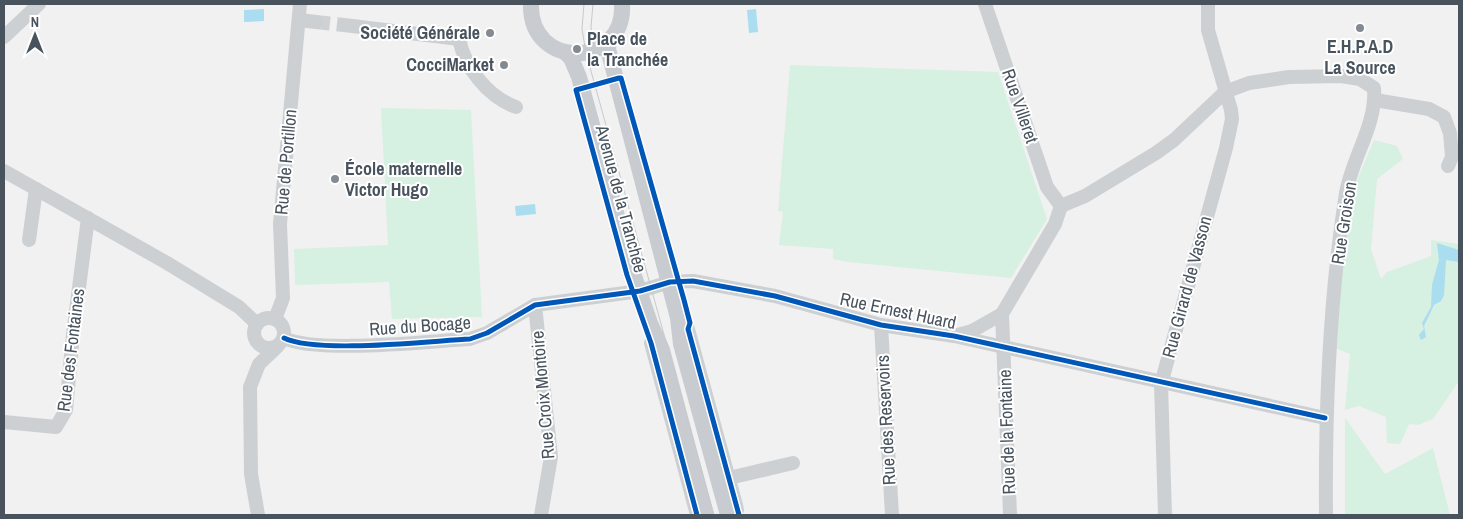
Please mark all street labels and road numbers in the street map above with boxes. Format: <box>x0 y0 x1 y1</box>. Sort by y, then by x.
street label: Rue Villeret <box>996 65 1045 146</box>
street label: Rue de Portillon <box>268 108 303 216</box>
street label: Avenue de la Tranchée <box>590 121 653 275</box>
street label: Rue Groison <box>1325 180 1362 266</box>
street label: Rue Girard de Vasson <box>1156 213 1217 361</box>
street label: Rue Ernest Huard <box>838 286 958 335</box>
street label: Rue des Fontaines <box>51 287 90 413</box>
street label: Rue du Bocage <box>368 309 472 342</box>
street label: Rue Croix Montoire <box>524 330 561 460</box>
street label: Rue des Reservoirs <box>870 354 901 486</box>
street label: Rue de la Fontaine <box>992 369 1021 495</box>

